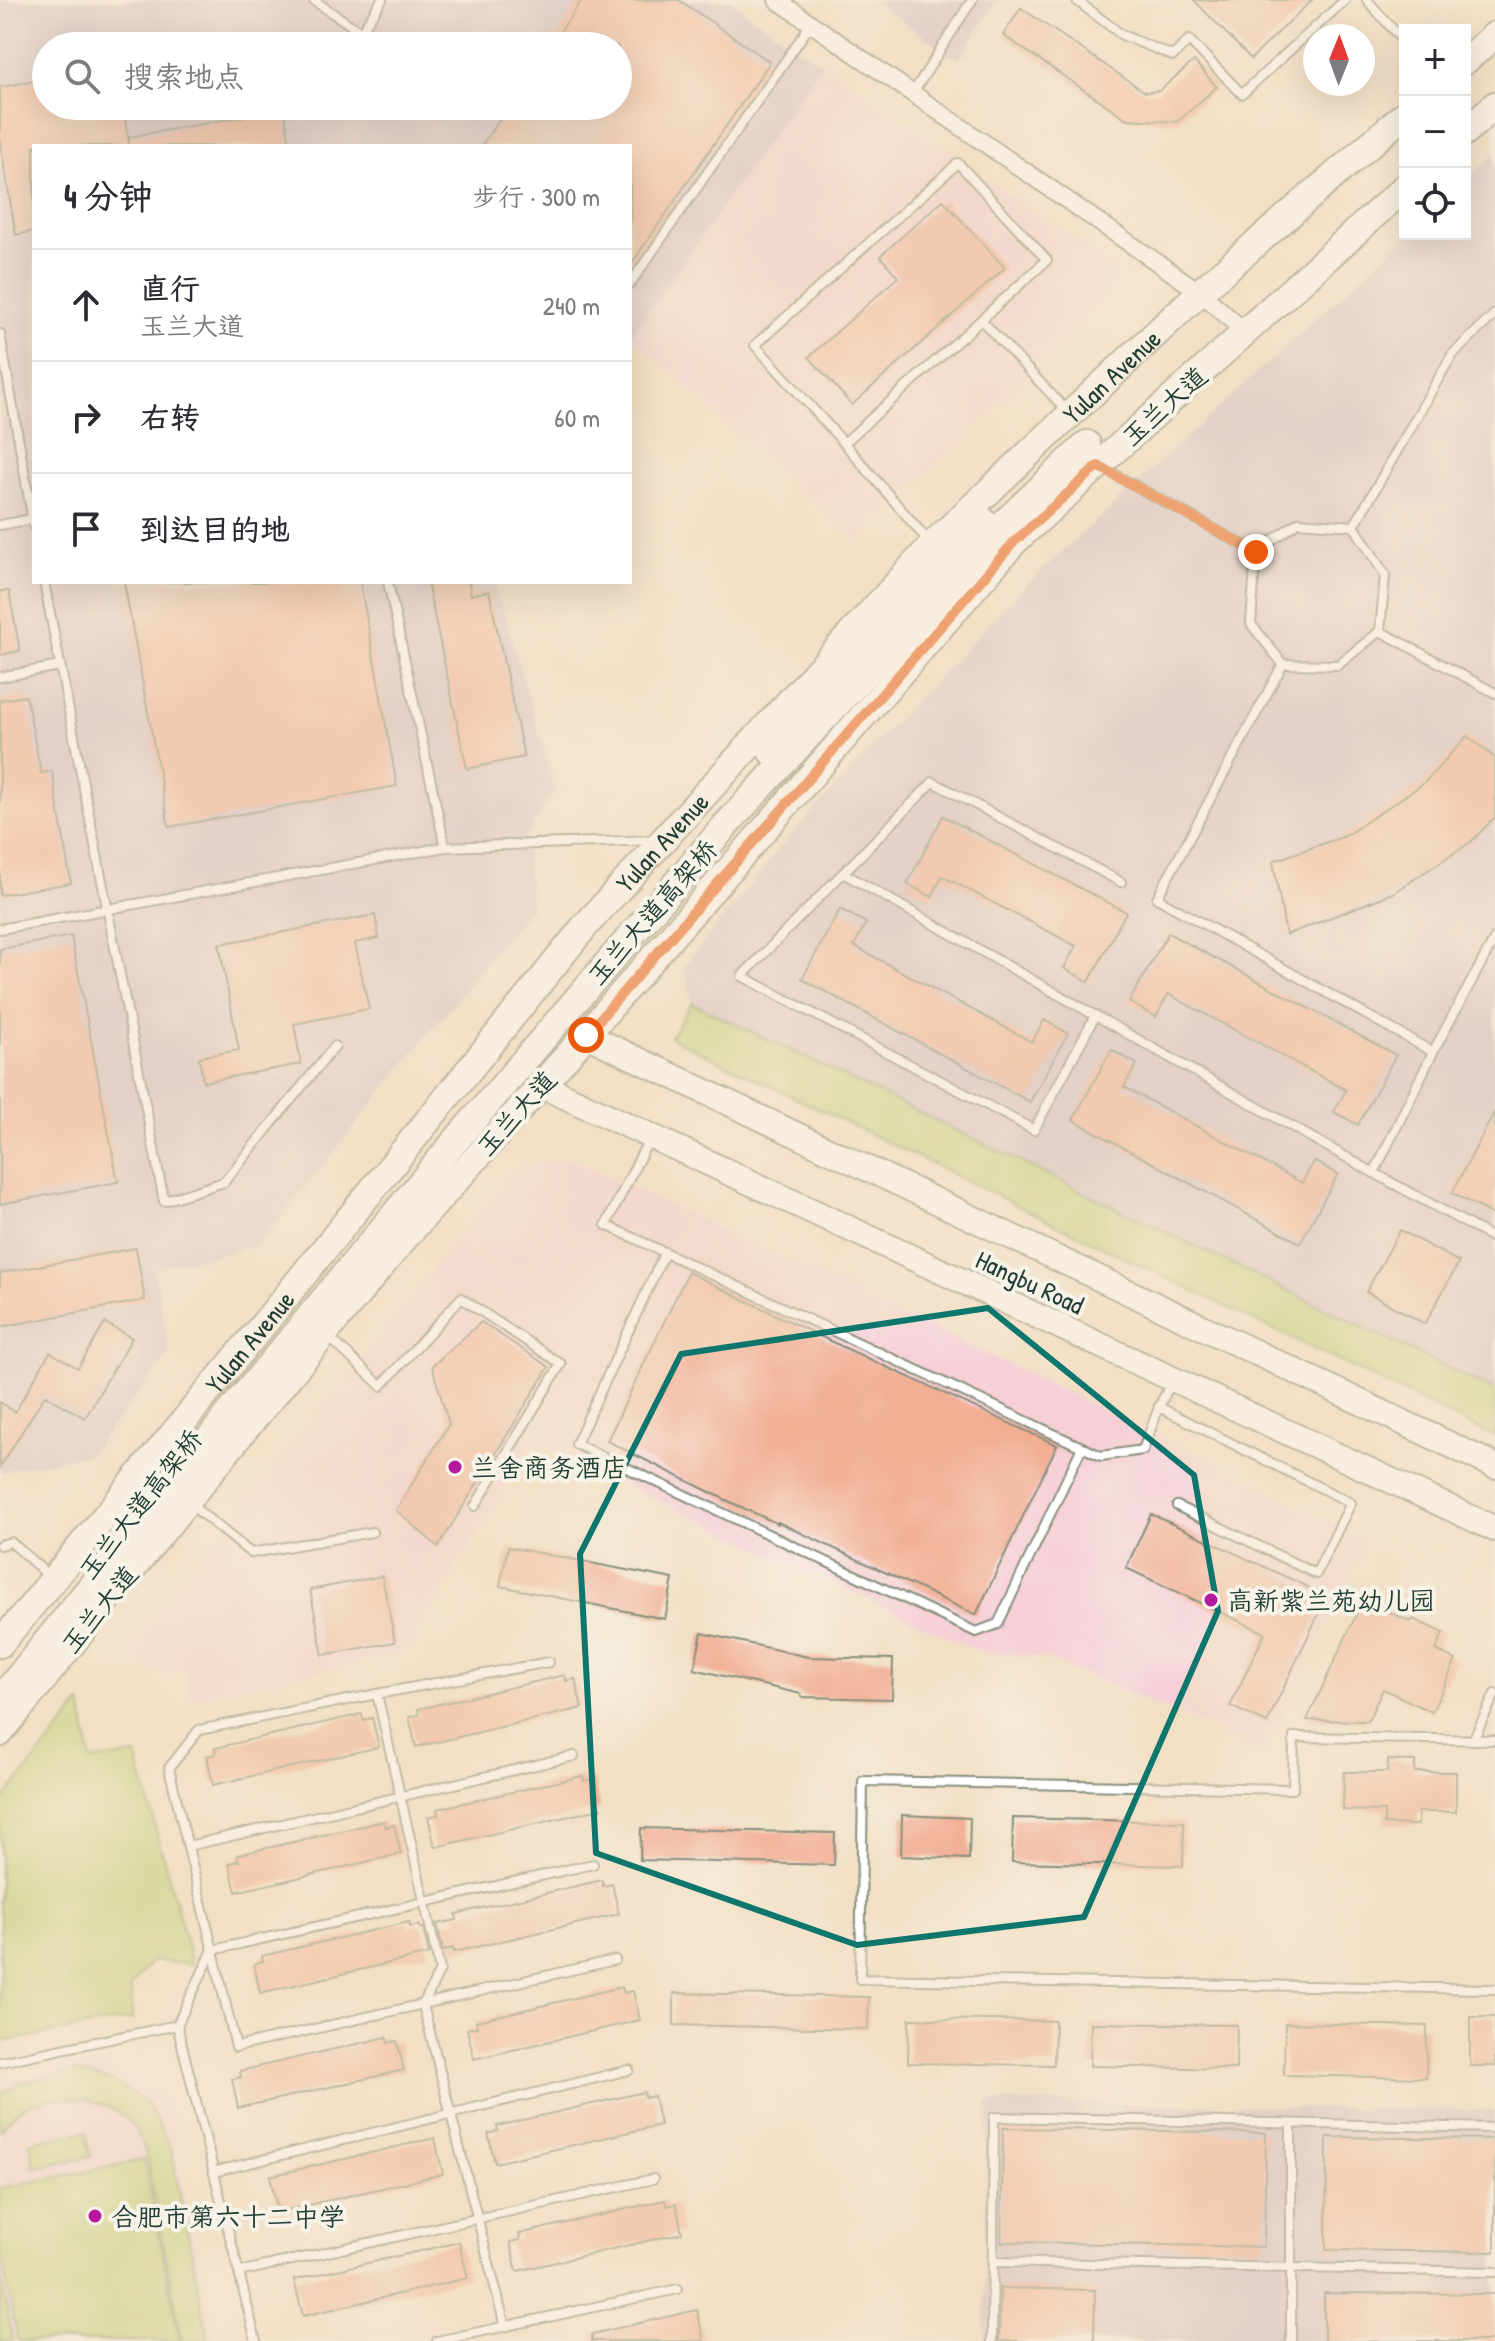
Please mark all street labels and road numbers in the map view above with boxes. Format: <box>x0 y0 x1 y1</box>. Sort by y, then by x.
street label: Yulan Avenue <box>1055 321 1168 431</box>
street label: 玉兰大道 <box>1114 358 1214 454</box>
street label: Yulan Avenue <box>607 785 716 899</box>
street label: 玉兰大道高架桥 <box>579 832 725 992</box>
street label: 玉兰大道 <box>468 1063 564 1163</box>
street label: Hangbu Road <box>970 1242 1090 1322</box>
street label: Yulan Avenue <box>197 1283 302 1400</box>
street label: 玉兰大道高架桥 <box>70 1422 210 1586</box>
street label: 玉兰大道 <box>53 1558 145 1660</box>

